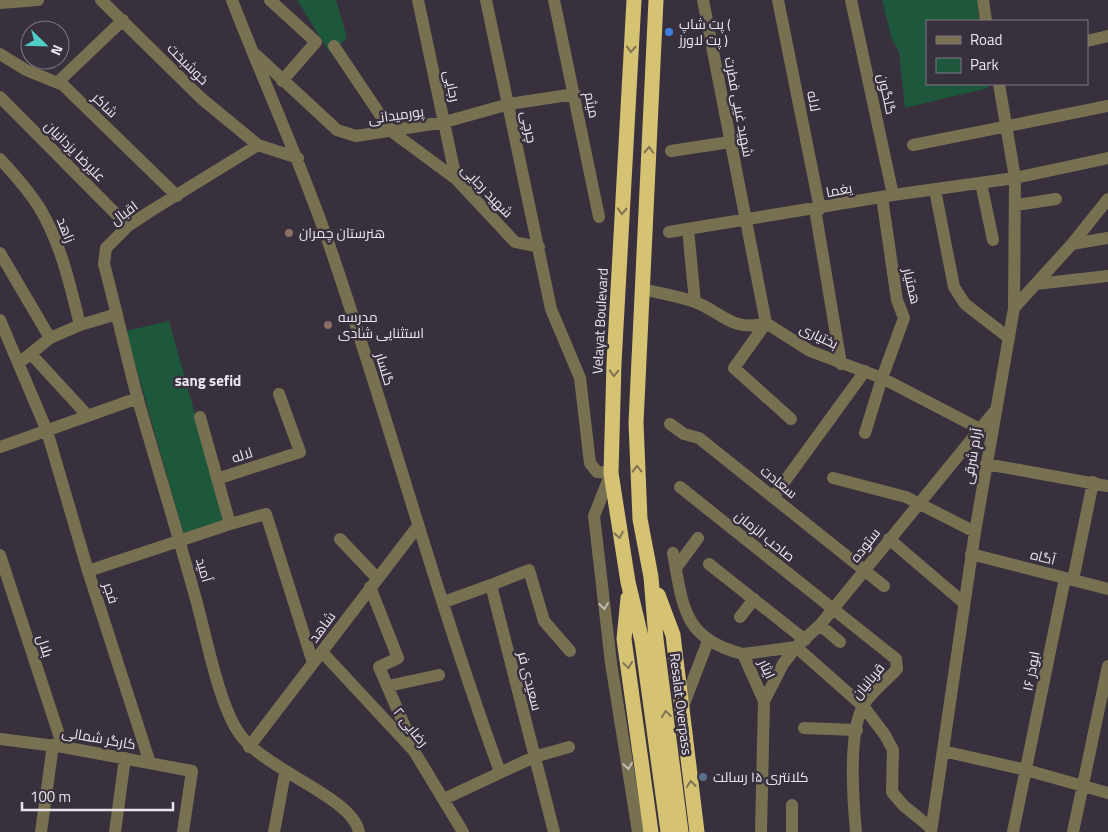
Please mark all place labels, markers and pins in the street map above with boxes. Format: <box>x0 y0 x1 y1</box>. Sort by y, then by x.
place label: پت شاپ ( پت لاورز ) <box>678 13 731 50</box>
marker: پت شاپ ( پت لاورز ) <box>663 26 675 38</box>
place label: هنرستان چمران <box>299 222 385 243</box>
marker: هنرستان چمران <box>283 227 295 239</box>
place label: مدرسه استثنایی شادی <box>338 306 424 343</box>
marker: مدرسه استثنایی شادی <box>322 319 334 331</box>
place label: کلانتری ۱۵ رسالت <box>713 766 809 787</box>
marker: کلانتری ۱۵ رسالت <box>697 771 709 783</box>

